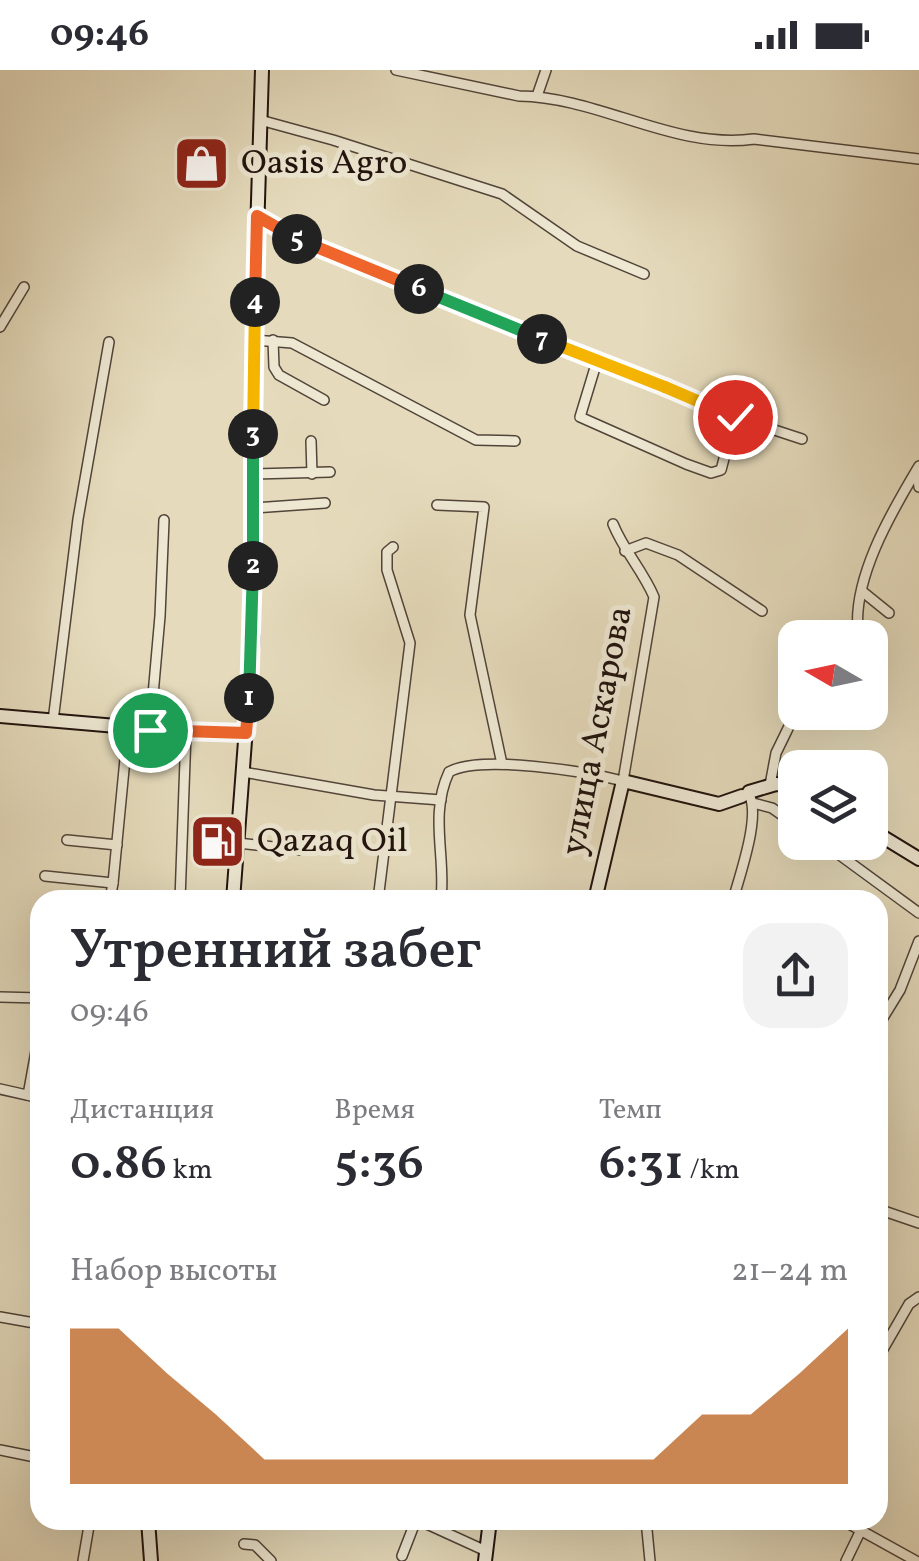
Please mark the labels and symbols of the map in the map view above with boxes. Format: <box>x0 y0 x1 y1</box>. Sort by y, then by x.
shop icon: Oasis Agro <box>172 134 232 194</box>
place label: Oasis Agro <box>241 140 407 188</box>
pin: 5 <box>272 214 322 264</box>
pin: 6 <box>394 264 444 314</box>
pin: 4 <box>230 277 280 327</box>
pin: 7 <box>517 314 567 364</box>
pin <box>693 375 778 460</box>
pin: 3 <box>228 409 278 459</box>
pin: 2 <box>228 541 278 591</box>
street label: улица Аскарова <box>550 602 646 860</box>
north arrow <box>778 620 888 730</box>
pin: 1 <box>224 673 274 723</box>
pin <box>108 688 193 773</box>
fuel station icon: Qazaq Oil <box>188 812 248 872</box>
place label: Qazaq Oil <box>257 818 408 866</box>

